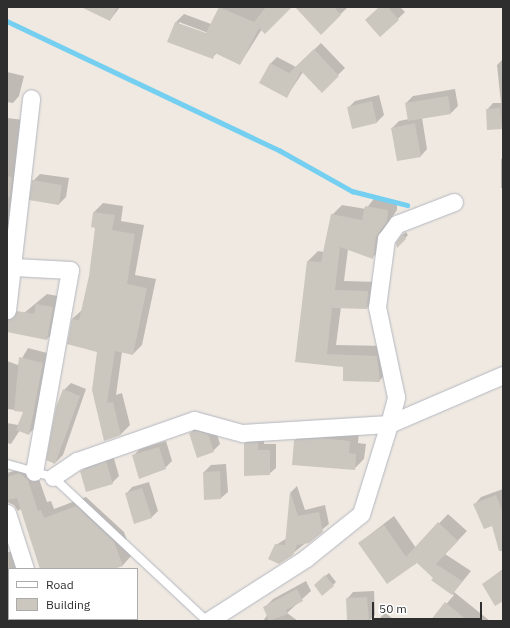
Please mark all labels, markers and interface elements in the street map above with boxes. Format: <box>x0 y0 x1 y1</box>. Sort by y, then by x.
legend <box>8 568 138 620</box>
text: Road <box>46 577 74 592</box>
scale bar <box>374 594 484 620</box>
text: Building <box>46 597 90 612</box>
text: 50 m <box>379 601 407 616</box>

